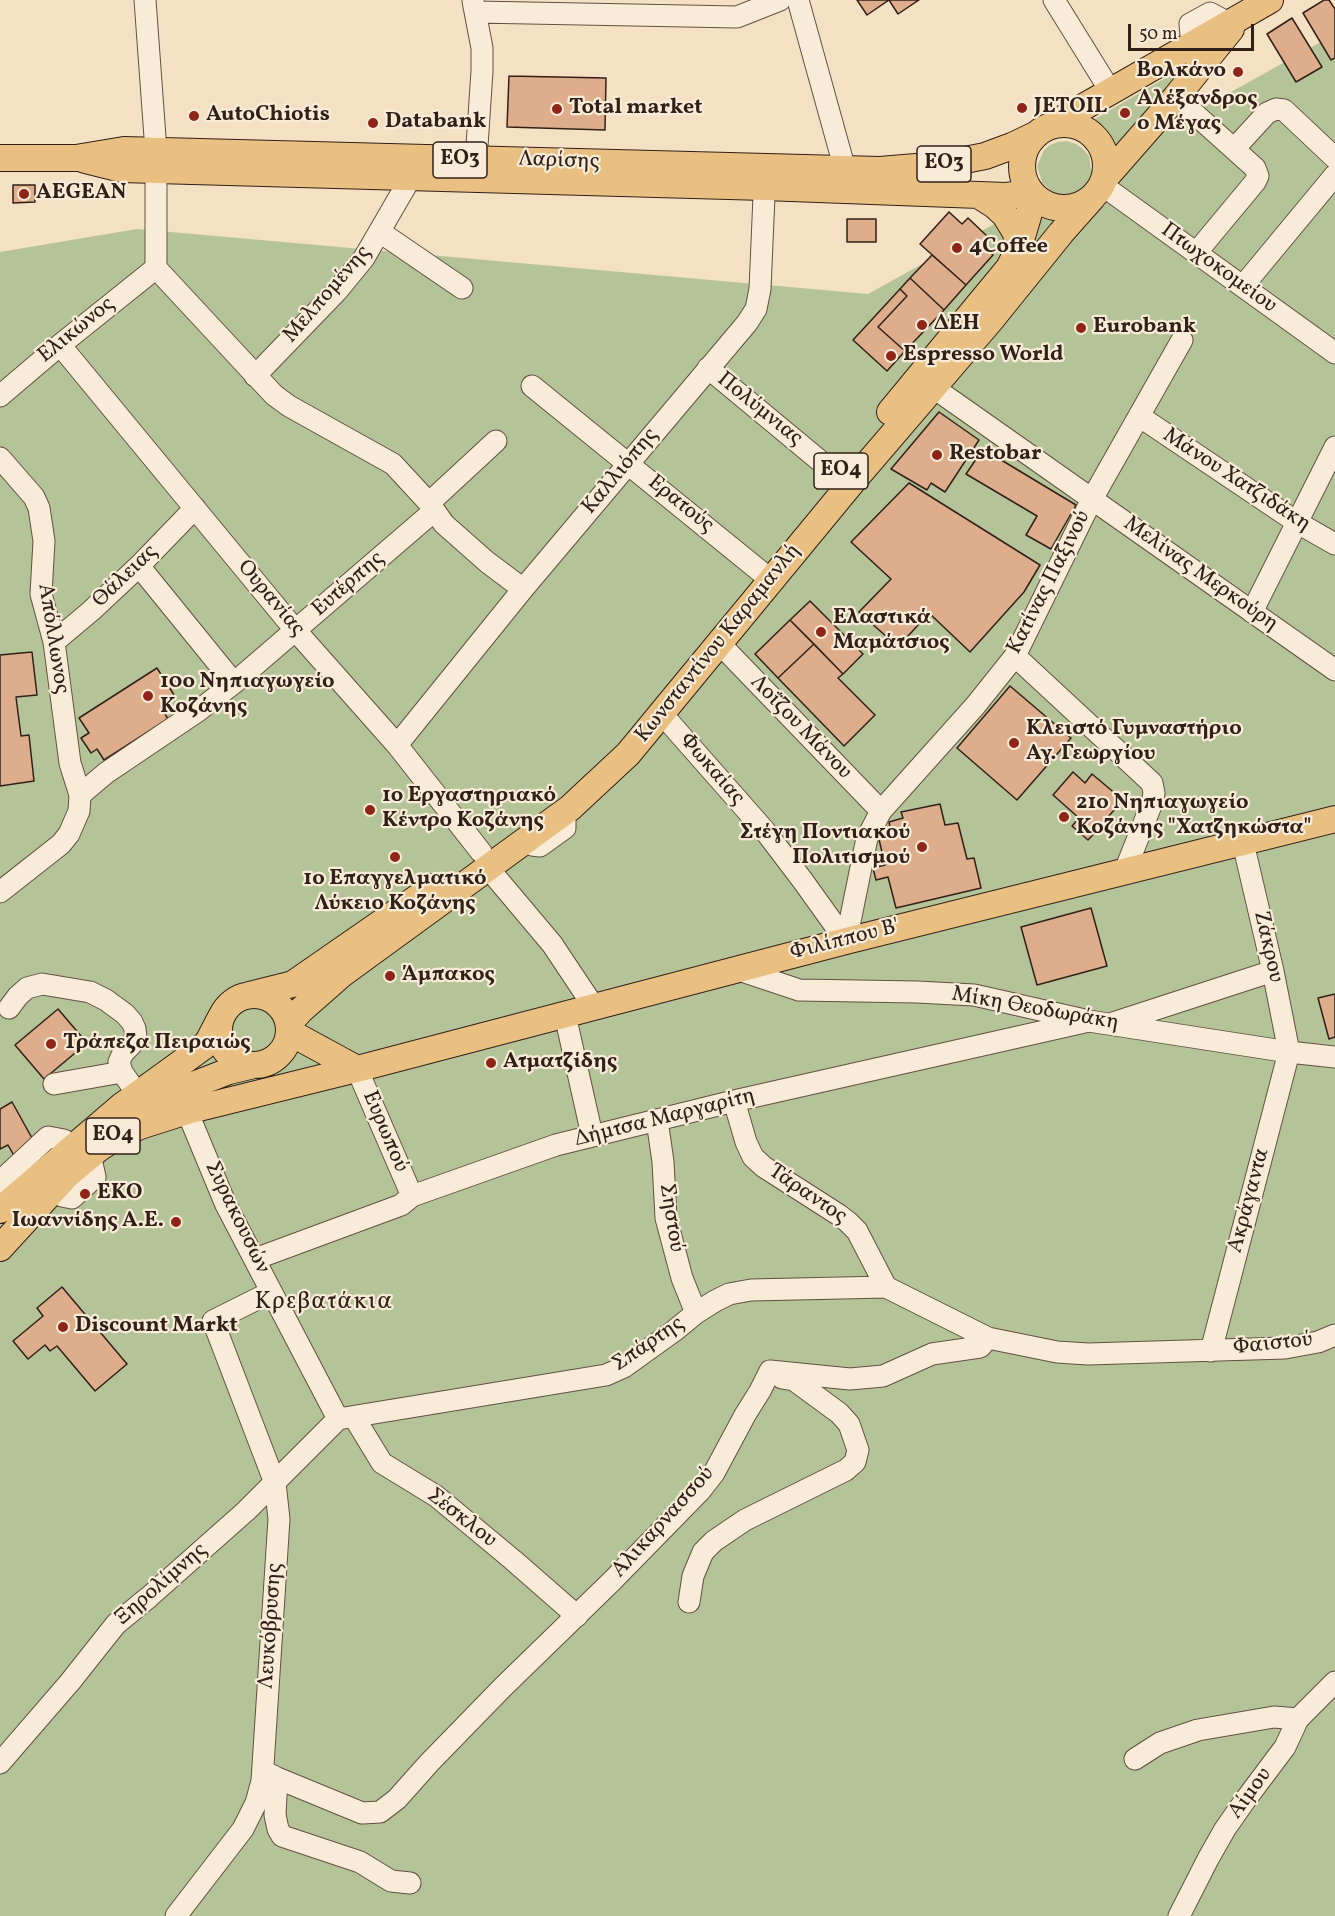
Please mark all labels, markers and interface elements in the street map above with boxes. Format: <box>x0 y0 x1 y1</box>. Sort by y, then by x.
scale bar <box>1131 12 1257 50</box>
text: 50 m <box>1139 22 1178 47</box>
place label: Βολκάνο <box>1136 59 1226 85</box>
marker: Βολκάνο <box>1231 65 1245 79</box>
place label: Αλέξανδρος ο Μέγας <box>1137 87 1257 138</box>
place label: JETOIL <box>1034 95 1107 121</box>
place label: Total market <box>569 96 703 122</box>
marker: JETOIL <box>1015 101 1029 115</box>
marker: Total market <box>550 102 564 116</box>
place label: AutoChiotis <box>206 103 330 129</box>
marker: Αλέξανδρος ο Μέγας <box>1118 106 1132 120</box>
marker: AutoChiotis <box>187 109 201 123</box>
place label: Databank <box>385 110 486 136</box>
marker: Databank <box>366 116 380 130</box>
road number: ΕΟ3 <box>433 142 487 178</box>
road number: ΕΟ3 <box>917 146 971 182</box>
street label: Λαρίσης <box>518 147 600 177</box>
place label: AEGEAN <box>36 181 126 207</box>
marker: AEGEAN <box>17 187 31 201</box>
street label: Πτωχοκομείου <box>1155 218 1281 320</box>
place label: 4Coffee <box>969 235 1048 261</box>
street label: Μελπομένης <box>278 241 378 349</box>
marker: 4Coffee <box>950 241 964 255</box>
street label: Ελικώνος <box>33 292 121 370</box>
place label: ΔΕΗ <box>934 312 980 338</box>
place label: Eurobank <box>1093 315 1196 341</box>
marker: ΔΕΗ <box>915 318 929 332</box>
marker: Eurobank <box>1074 321 1088 335</box>
place label: Espresso World <box>903 343 1063 369</box>
marker: Espresso World <box>884 349 898 363</box>
street label: Πολύμνιας <box>711 367 807 453</box>
street label: Καλλιόπης <box>577 423 665 521</box>
street label: Μάνου Χατζιδάκη <box>1157 423 1315 539</box>
place label: Restobar <box>949 442 1041 468</box>
marker: Restobar <box>930 448 944 462</box>
road number: ΕΟ4 <box>814 453 868 489</box>
street label: Ερατούς <box>642 470 718 540</box>
street label: Κατίνας Παξινού <box>1003 507 1097 659</box>
street label: Μελίνας Μερκούρη <box>1117 512 1283 638</box>
street label: Κωνσταντίνου Καραμανλή <box>631 539 807 749</box>
street label: Θάλειας <box>88 540 164 614</box>
street label: Ευτέρπης <box>307 546 391 624</box>
street label: Ουρανίας <box>230 555 310 643</box>
street label: Απόλλωνος <box>30 582 74 696</box>
place label: Ελαστικά Μαμάτσιος <box>833 606 950 658</box>
marker: Ελαστικά Μαμάτσιος <box>814 625 828 639</box>
place label: 10ο Νηπιαγωγείο Κοζάνης <box>160 670 335 722</box>
street label: Λοΐζου Μάνου <box>744 670 856 786</box>
marker: 10ο Νηπιαγωγείο Κοζάνης <box>141 689 155 703</box>
place label: Κλειστό Γυμναστήριο Αγ. Γεωργίου <box>1026 717 1242 768</box>
street label: Φωκαίας <box>672 728 750 812</box>
marker: Κλειστό Γυμναστήριο Αγ. Γεωργίου <box>1007 736 1021 750</box>
place label: 1ο Εργαστηριακό Κέντρο Κοζάνης <box>382 784 556 836</box>
place label: 21ο Νηπιαγωγείο Κοζάνης "Χατζηκώστα" <box>1076 791 1312 842</box>
marker: 1ο Εργαστηριακό Κέντρο Κοζάνης <box>363 803 377 817</box>
marker: 21ο Νηπιαγωγείο Κοζάνης "Χατζηκώστα" <box>1057 810 1071 824</box>
place label: Στέγη Ποντιακού Πολιτισμού <box>740 821 910 872</box>
marker: Στέγη Ποντιακού Πολιτισμού <box>915 840 929 854</box>
marker: 1ο Επαγγελματικό Λύκειο Κοζάνης <box>388 850 402 864</box>
place label: 1ο Επαγγελματικό Λύκειο Κοζάνης <box>303 867 487 918</box>
street label: Ζάκρου <box>1246 909 1288 985</box>
street label: Φιλίππου Β' <box>788 915 902 967</box>
place label: Άμπακος <box>402 963 495 989</box>
marker: Άμπακος <box>383 969 397 983</box>
street label: Μίκη Θεοδωράκη <box>949 982 1121 1038</box>
place label: Τράπεζα Πειραιώς <box>63 1031 251 1057</box>
marker: Τράπεζα Πειραιώς <box>44 1037 58 1051</box>
place label: Ατματζίδης <box>503 1050 617 1076</box>
marker: Ατματζίδης <box>484 1056 498 1070</box>
street label: Δήμτσα Μαργαρίτη <box>572 1084 758 1154</box>
street label: Ευρωπού <box>355 1087 413 1177</box>
road number: ΕΟ4 <box>86 1118 140 1154</box>
street label: Ακράγαντα <box>1223 1146 1277 1256</box>
street label: Συρακουσών <box>198 1158 274 1278</box>
street label: Τάραντος <box>763 1159 851 1231</box>
place label: EKO <box>97 1181 142 1207</box>
street label: Σηστού <box>652 1182 688 1254</box>
marker: EKO <box>78 1187 92 1201</box>
place label: Ιωαννίδης Α.Ε. <box>12 1209 164 1235</box>
marker: Ιωαννίδης Α.Ε. <box>169 1215 183 1229</box>
district label: Κρεβατάκια <box>255 1290 393 1318</box>
street label: Σπάρτης <box>608 1311 690 1379</box>
place label: Discount Markt <box>75 1314 238 1340</box>
marker: Discount Markt <box>56 1320 70 1334</box>
street label: Φαιστού <box>1232 1328 1314 1362</box>
street label: Αλικαρνασσού <box>607 1462 721 1584</box>
street label: Σέσκλου <box>421 1484 501 1554</box>
street label: Ξηρολίμνης <box>111 1538 213 1632</box>
street label: Λευκόβρυσης <box>254 1562 290 1690</box>
street label: Αίμου <box>1223 1763 1279 1825</box>

